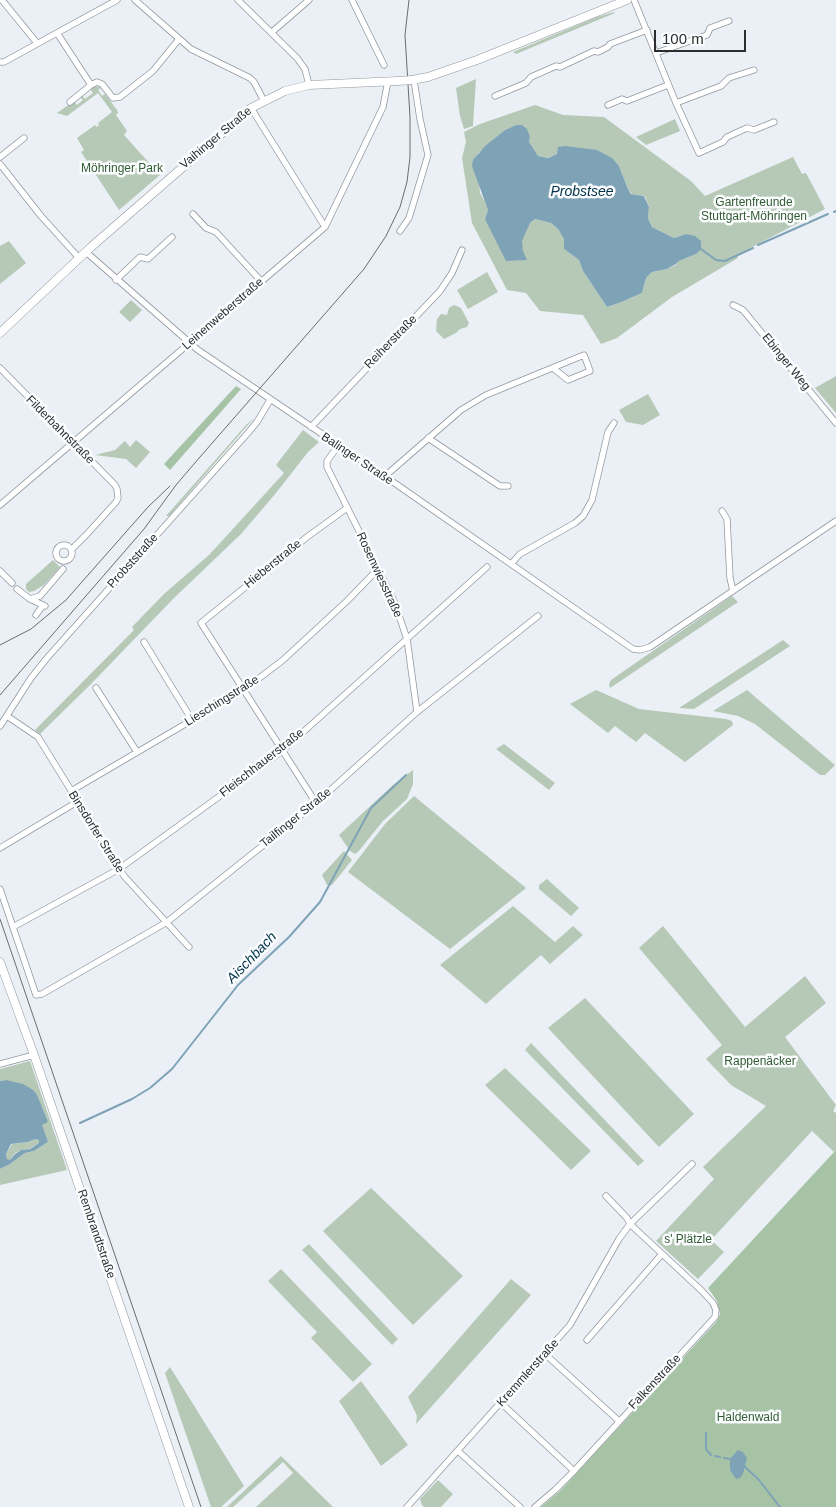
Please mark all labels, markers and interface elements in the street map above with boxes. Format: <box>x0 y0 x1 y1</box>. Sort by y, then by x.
scale bar <box>656 20 748 52</box>
text: 100 m <box>662 30 704 47</box>
street label: Vaihinger Straße <box>177 104 255 172</box>
park label: Möhringer Park <box>81 162 163 176</box>
water label: Probstsee <box>550 184 614 200</box>
park label: Gartenfreunde Stuttgart-Möhringen <box>701 196 807 224</box>
street label: Leinenweberstraße <box>180 275 266 353</box>
street label: Reiherstraße <box>362 312 420 372</box>
street label: Ebinger Weg <box>759 331 813 393</box>
street label: Filderbahnstraße <box>23 393 97 467</box>
street label: Balinger Straße <box>318 430 396 488</box>
street label: Rosenwiesstraße <box>353 530 405 620</box>
street label: Probststraße <box>105 531 161 591</box>
street label: Hieberstraße <box>242 537 304 591</box>
street label: Lieschingstraße <box>182 672 262 730</box>
street label: Fleischhauerstraße <box>217 726 307 800</box>
street label: Tailfinger Straße <box>258 785 334 851</box>
street label: Binsdorfer Straße <box>65 788 127 876</box>
water label: Aischbach <box>224 929 280 987</box>
park label: Rappenäcker <box>724 1055 796 1069</box>
street label: Rembrandtstraße <box>74 1188 118 1280</box>
park label: s' Plätzle <box>664 1233 712 1247</box>
street label: Kremmlerstraße <box>494 1336 562 1410</box>
street label: Falkenstraße <box>626 1351 684 1413</box>
park label: Haldenwald <box>717 1411 779 1425</box>

